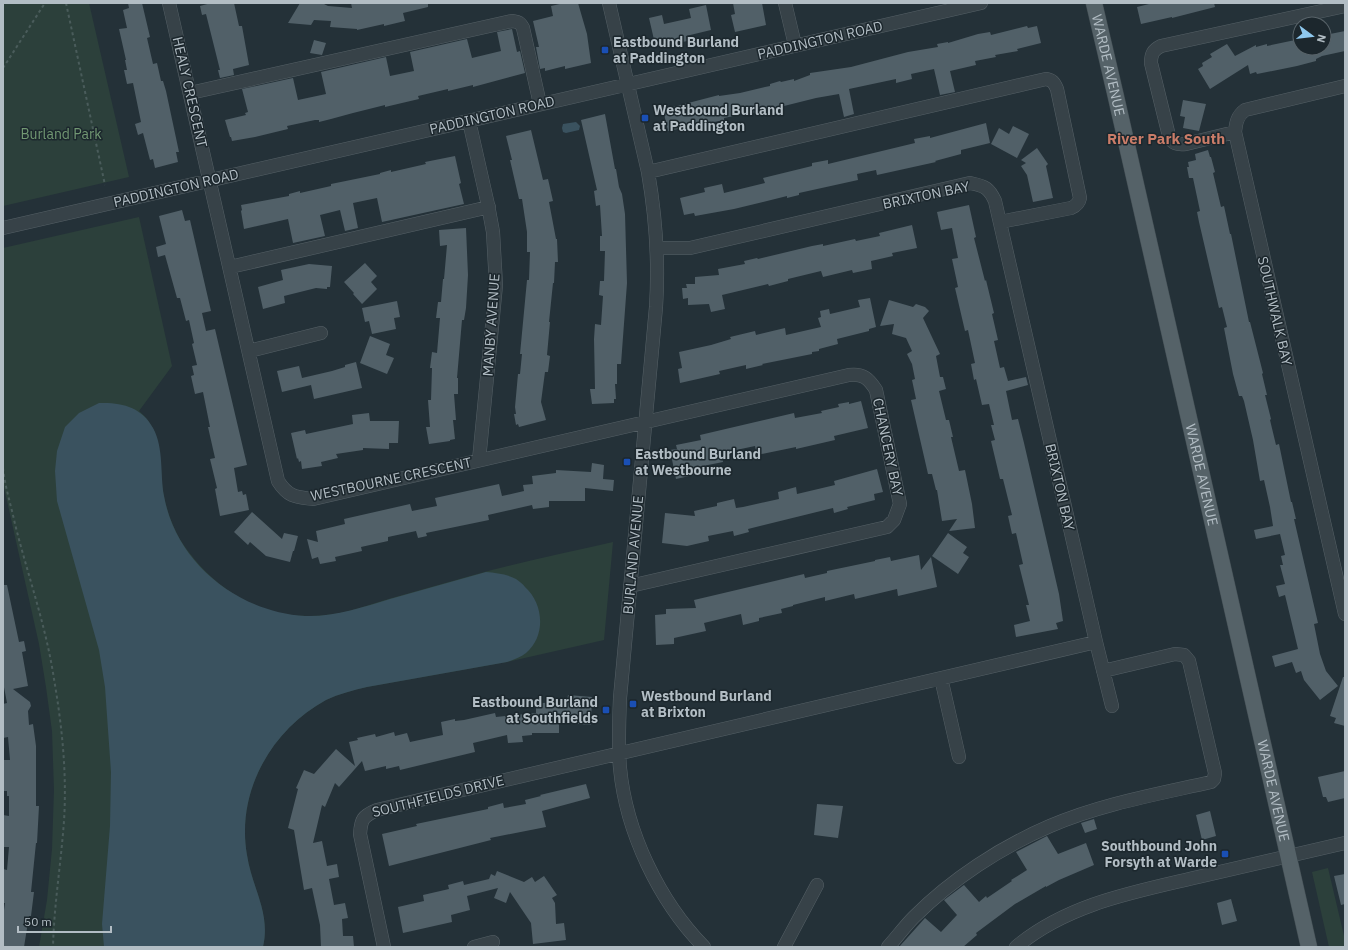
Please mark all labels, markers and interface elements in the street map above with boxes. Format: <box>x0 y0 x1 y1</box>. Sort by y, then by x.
street label: WARDE AVENUE <box>1088 13 1129 118</box>
north arrow <box>1292 16 1332 56</box>
street label: PADDINGTON ROAD <box>756 17 884 63</box>
place label: Eastbound Burland at Paddington <box>613 33 739 67</box>
text: N <box>1314 33 1329 44</box>
street label: HEALY CRESCENT <box>168 35 212 149</box>
marker: Eastbound Burland at Paddington <box>600 45 610 55</box>
street label: PADDINGTON ROAD <box>428 92 556 138</box>
place label: Westbound Burland at Paddington <box>653 101 784 135</box>
marker: Westbound Burland at Paddington <box>640 113 650 123</box>
park label: Burland Park <box>20 125 102 143</box>
district label: River Park South <box>1107 129 1225 148</box>
street label: PADDINGTON ROAD <box>112 165 240 211</box>
street label: BRIXTON BAY <box>881 177 972 213</box>
street label: SOUTHWALK BAY <box>1254 255 1296 368</box>
street label: MANBY AVENUE <box>478 273 504 377</box>
street label: CHANCERY BAY <box>869 396 907 498</box>
street label: WARDE AVENUE <box>1182 422 1222 528</box>
street label: BRIXTON BAY <box>1041 442 1079 533</box>
place label: Eastbound Burland at Westbourne <box>635 445 761 479</box>
street label: WESTBOURNE CRESCENT <box>309 453 473 505</box>
marker: Eastbound Burland at Westbourne <box>622 457 632 467</box>
street label: BURLAND AVENUE <box>619 495 647 615</box>
place label: Westbound Burland at Brixton <box>641 687 772 721</box>
place label: Eastbound Burland at Southfields <box>472 693 598 727</box>
marker: Westbound Burland at Brixton <box>628 699 638 709</box>
marker: Eastbound Burland at Southfields <box>601 705 611 715</box>
street label: WARDE AVENUE <box>1253 738 1294 843</box>
street label: SOUTHFIELDS DRIVE <box>370 771 506 821</box>
place label: Southbound John Forsyth at Warde <box>1101 837 1217 871</box>
marker: Southbound John Forsyth at Warde <box>1220 849 1230 859</box>
scale bar <box>18 908 111 934</box>
text: 50 m <box>24 914 52 929</box>

